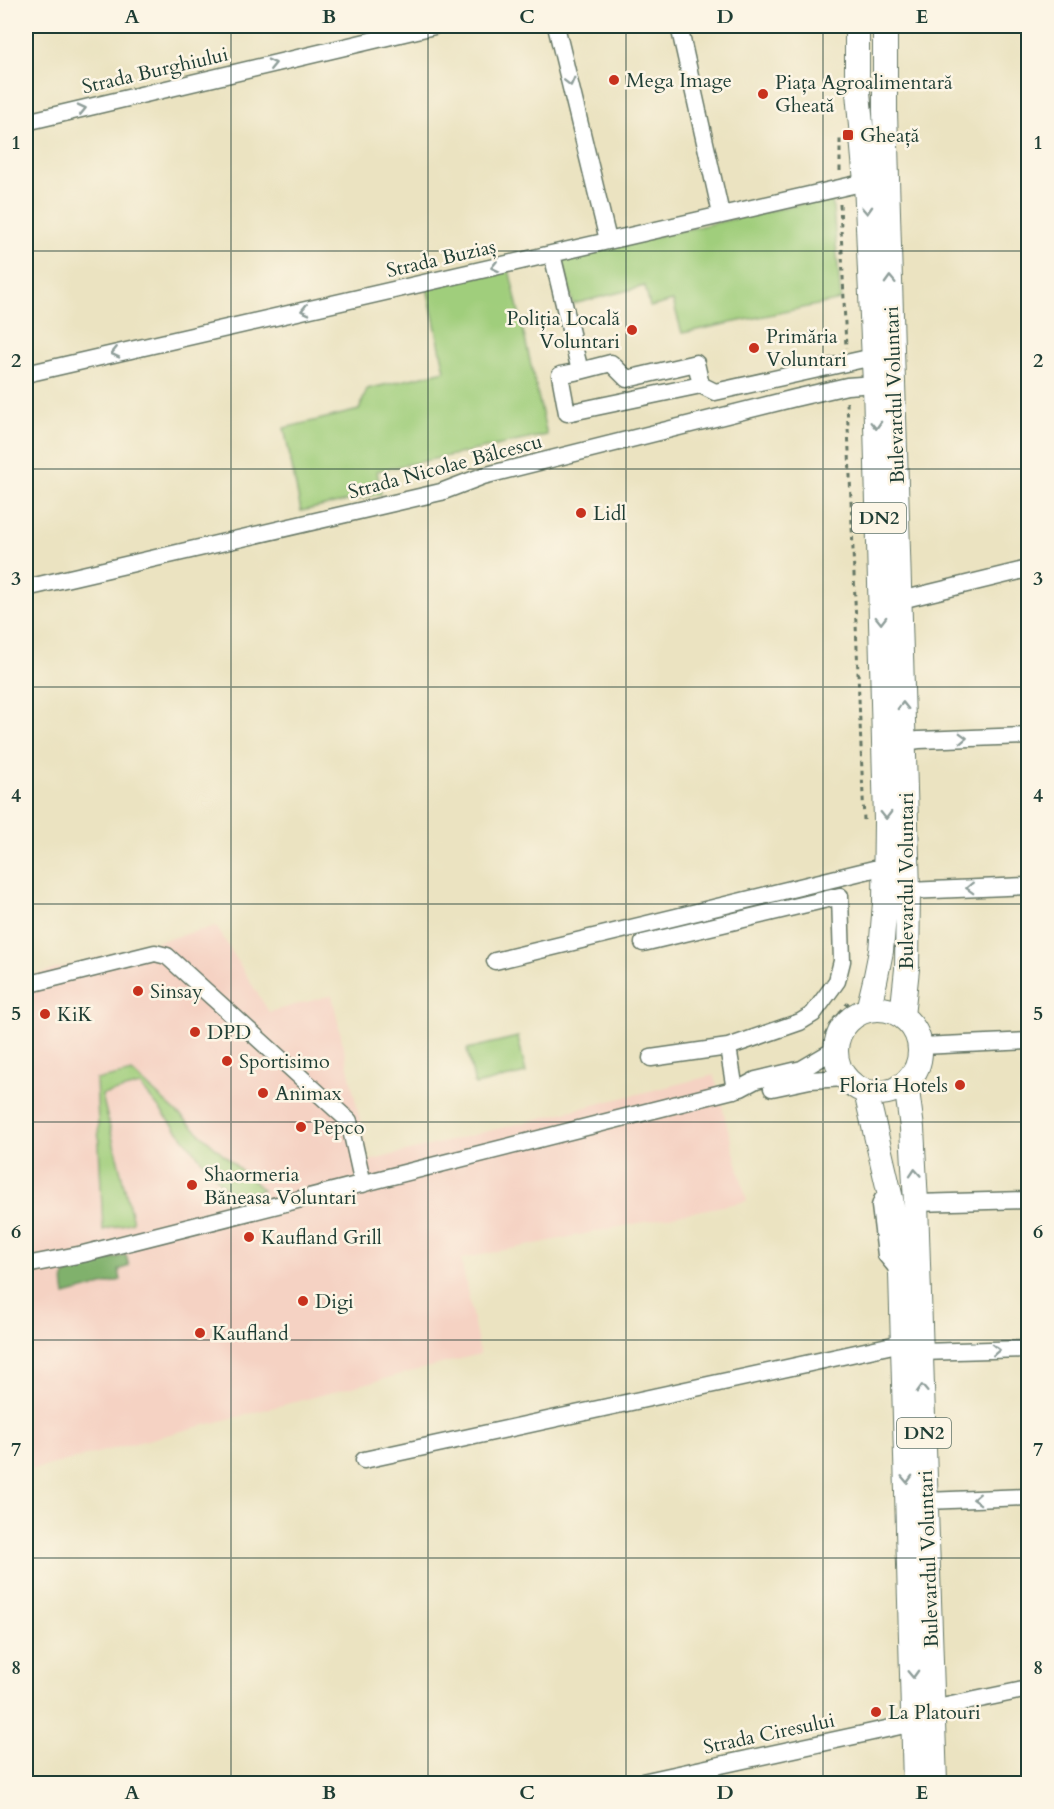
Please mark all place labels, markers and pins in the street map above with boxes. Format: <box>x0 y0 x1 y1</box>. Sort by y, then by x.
place label: Mega Image <box>626 67 732 94</box>
place label: Piața Agroalimentară Gheată <box>775 69 953 119</box>
marker: Mega Image <box>607 73 621 87</box>
marker: Piața Agroalimentară Gheată <box>756 87 770 101</box>
place label: Gheață <box>860 122 920 149</box>
marker: Gheață <box>841 128 855 142</box>
place label: Poliția Locală Voluntari <box>506 305 620 355</box>
marker: Poliția Locală Voluntari <box>625 323 639 337</box>
place label: Primăria Voluntari <box>766 323 847 373</box>
marker: Primăria Voluntari <box>747 341 761 355</box>
place label: Lidl <box>593 500 626 527</box>
marker: Lidl <box>574 506 588 520</box>
place label: Sinsay <box>150 978 203 1005</box>
marker: Sinsay <box>131 984 145 998</box>
place label: KiK <box>57 1001 93 1028</box>
marker: KiK <box>38 1007 52 1021</box>
place label: DPD <box>207 1019 251 1046</box>
marker: DPD <box>188 1025 202 1039</box>
place label: Sportisimo <box>239 1048 330 1075</box>
marker: Sportisimo <box>220 1054 234 1068</box>
place label: Floria Hotels <box>839 1072 948 1099</box>
marker: Floria Hotels <box>953 1078 967 1092</box>
place label: Animax <box>275 1080 342 1107</box>
marker: Animax <box>256 1086 270 1100</box>
place label: Pepco <box>313 1114 365 1141</box>
marker: Pepco <box>294 1120 308 1134</box>
place label: Shaormeria Băneasa Voluntari <box>204 1161 357 1211</box>
marker: Shaormeria Băneasa Voluntari <box>185 1178 199 1192</box>
place label: Kaufland Grill <box>261 1224 382 1251</box>
marker: Kaufland Grill <box>242 1230 256 1244</box>
place label: Digi <box>315 1288 354 1315</box>
marker: Digi <box>296 1294 310 1308</box>
place label: Kaufland <box>212 1320 289 1347</box>
marker: Kaufland <box>193 1326 207 1340</box>
place label: La Platouri <box>888 1699 981 1726</box>
marker: La Platouri <box>869 1705 883 1719</box>

